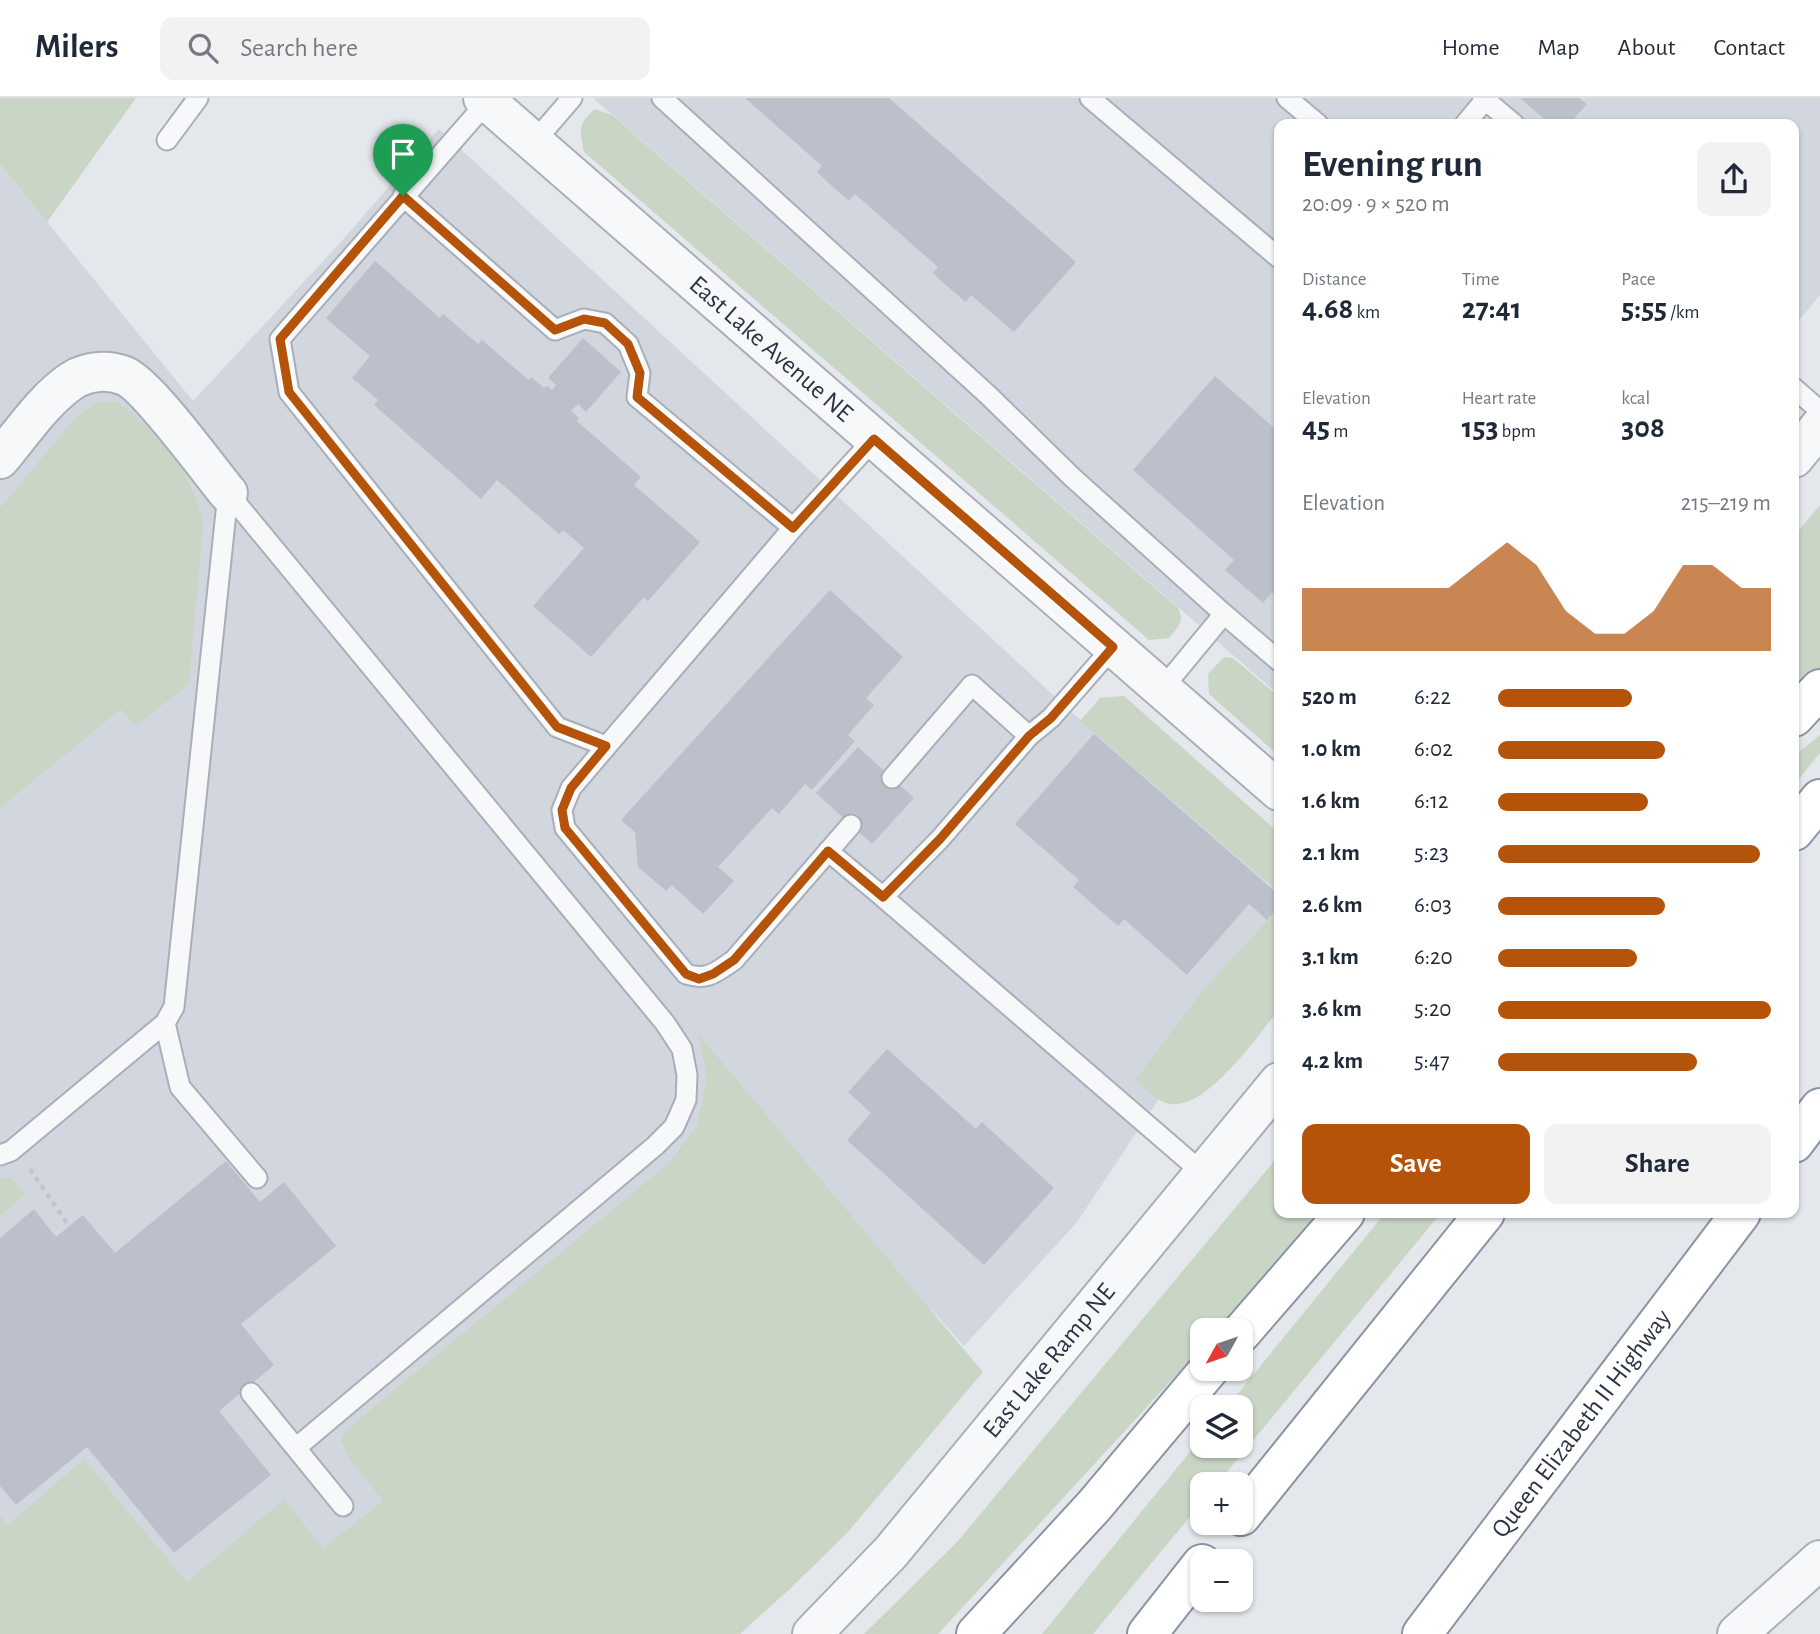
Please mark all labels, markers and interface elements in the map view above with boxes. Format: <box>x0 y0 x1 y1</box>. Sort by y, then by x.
search box <box>160 17 650 80</box>
icon: search <box>184 29 222 67</box>
text: Milers <box>35 31 118 64</box>
text: Search here <box>240 35 358 61</box>
text: Home <box>1442 36 1500 60</box>
text: Map <box>1538 36 1580 60</box>
text: About <box>1618 36 1675 60</box>
text: Contact <box>1713 36 1785 60</box>
pin <box>373 124 433 196</box>
icon: arrive <box>384 135 422 173</box>
button: share <box>1697 142 1771 216</box>
text: Evening run <box>1302 146 1483 184</box>
text: 20:09 · 9 × 520 m <box>1302 193 1450 216</box>
text: Distance <box>1302 270 1366 289</box>
text: Time <box>1462 270 1500 289</box>
text: Pace <box>1621 270 1656 289</box>
street label: East Lake Avenue NE <box>684 271 858 427</box>
text: 4.68 <box>1302 294 1353 324</box>
text: 27:41 <box>1462 294 1522 324</box>
text: 5:55 <box>1621 294 1667 324</box>
text: km <box>1353 303 1380 322</box>
text: /km <box>1667 303 1700 322</box>
text: Elevation <box>1302 389 1371 408</box>
text: Heart rate <box>1462 389 1536 408</box>
text: kcal <box>1621 389 1650 408</box>
text: 45 <box>1302 413 1330 443</box>
text: 153 <box>1462 413 1498 443</box>
text: 308 <box>1621 413 1665 443</box>
text: m <box>1330 422 1348 441</box>
text: bpm <box>1498 422 1536 441</box>
text: Elevation <box>1302 492 1385 515</box>
text: 215–219 m <box>1681 492 1771 515</box>
text: 520 m <box>1302 686 1357 709</box>
text: 6:22 <box>1414 686 1451 709</box>
text: 1.0 km <box>1302 738 1361 761</box>
text: 6:02 <box>1414 738 1453 761</box>
text: 1.6 km <box>1302 790 1360 813</box>
text: 6:12 <box>1414 790 1448 813</box>
text: 2.1 km <box>1302 842 1360 865</box>
text: 5:23 <box>1414 842 1449 865</box>
text: 2.6 km <box>1302 894 1363 917</box>
text: 6:03 <box>1414 894 1452 917</box>
text: 3.1 km <box>1302 946 1359 969</box>
text: 6:20 <box>1414 946 1453 969</box>
text: 3.6 km <box>1302 998 1362 1021</box>
text: 5:20 <box>1414 998 1452 1021</box>
text: 4.2 km <box>1302 1050 1363 1073</box>
text: 5:47 <box>1414 1050 1450 1073</box>
button: Save <box>1302 1124 1530 1204</box>
button: Share <box>1544 1124 1771 1204</box>
street label: East Lake Ramp NE <box>978 1279 1120 1443</box>
street label: Queen Elizabeth II Highway <box>1487 1305 1676 1543</box>
north arrow <box>1190 1318 1253 1381</box>
map controls <box>1190 1318 1253 1612</box>
button: layers <box>1190 1395 1253 1458</box>
button: + <box>1190 1472 1253 1535</box>
button: − <box>1190 1549 1253 1612</box>

